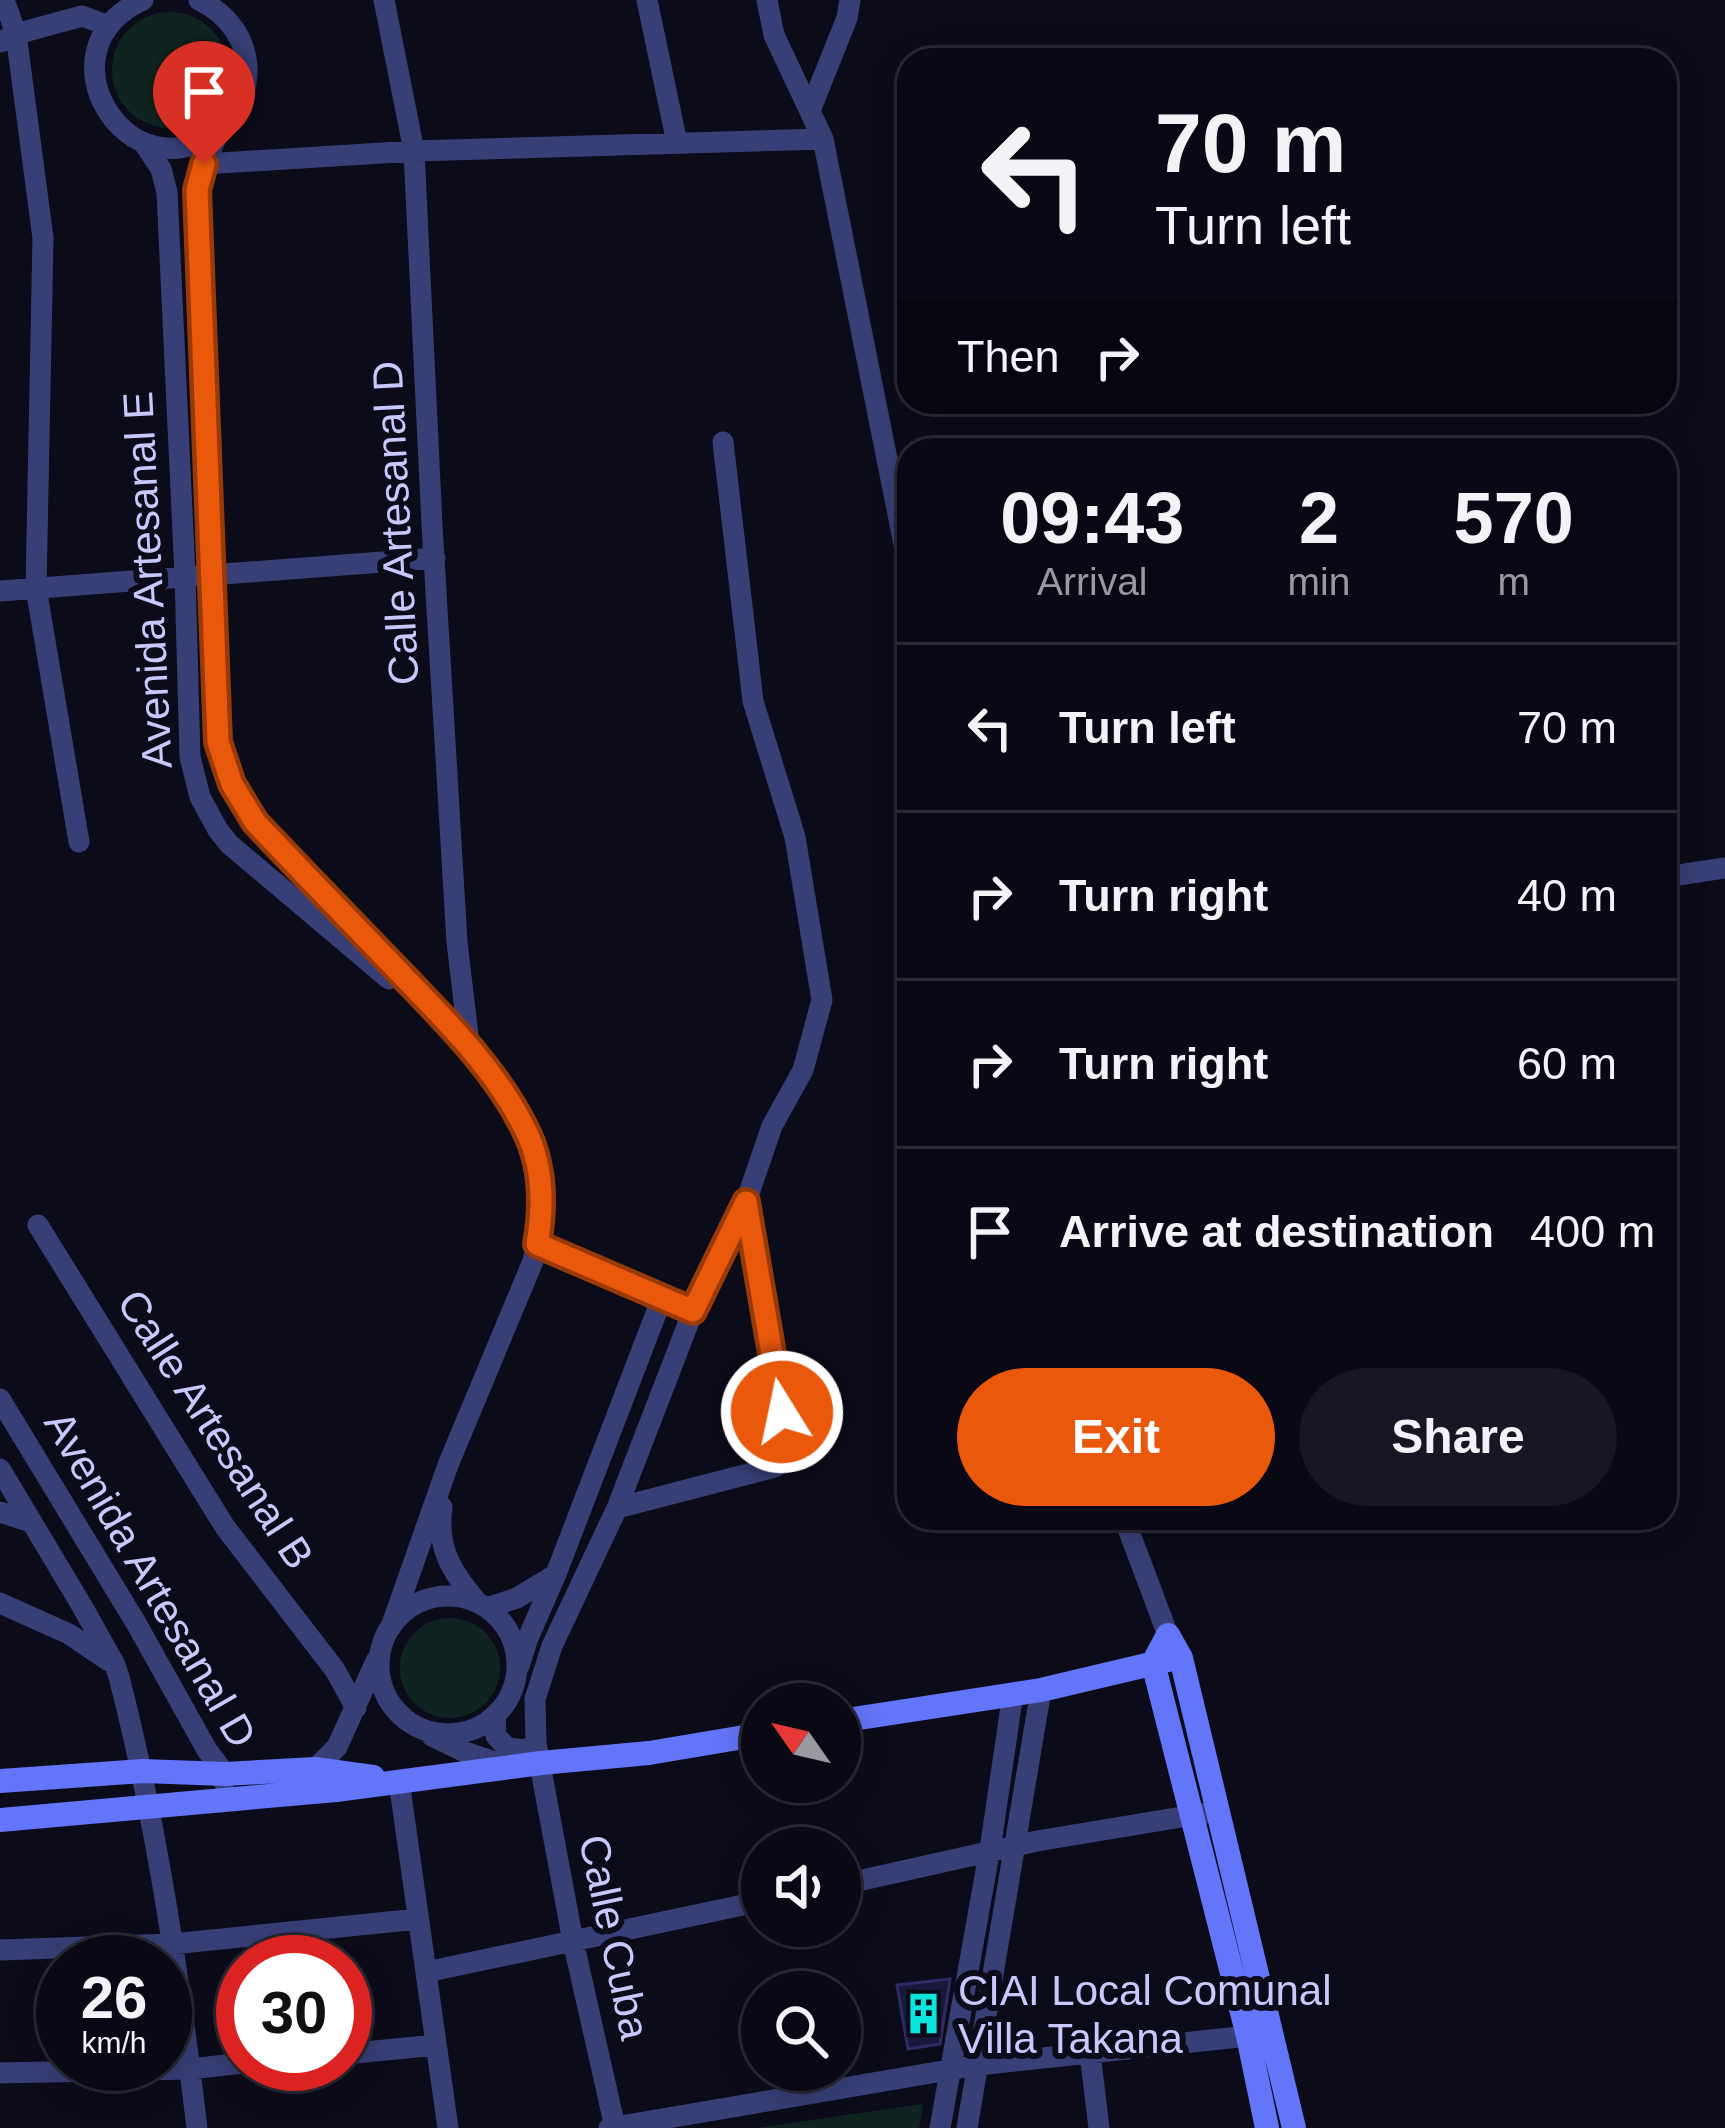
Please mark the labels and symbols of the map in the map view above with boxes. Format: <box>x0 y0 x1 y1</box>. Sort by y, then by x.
pin <box>153 41 255 164</box>
street label: Calle Artesanal D <box>364 360 427 686</box>
street label: Avenida Artesanal E <box>114 390 181 770</box>
street label: Calle Artesanal B <box>108 1281 323 1577</box>
position arrow <box>719 1349 845 1475</box>
street label: Avenida Artesanal D <box>35 1403 266 1755</box>
north arrow <box>741 1683 861 1803</box>
street label: Calle Cuba <box>570 1831 659 2044</box>
speed limit sign: 30 <box>216 1935 372 2091</box>
place label: CIAI Local Comunal Villa Takana <box>958 1967 1332 2062</box>
building icon: CIAI Local Comunal Villa Takana <box>901 1991 947 2037</box>

